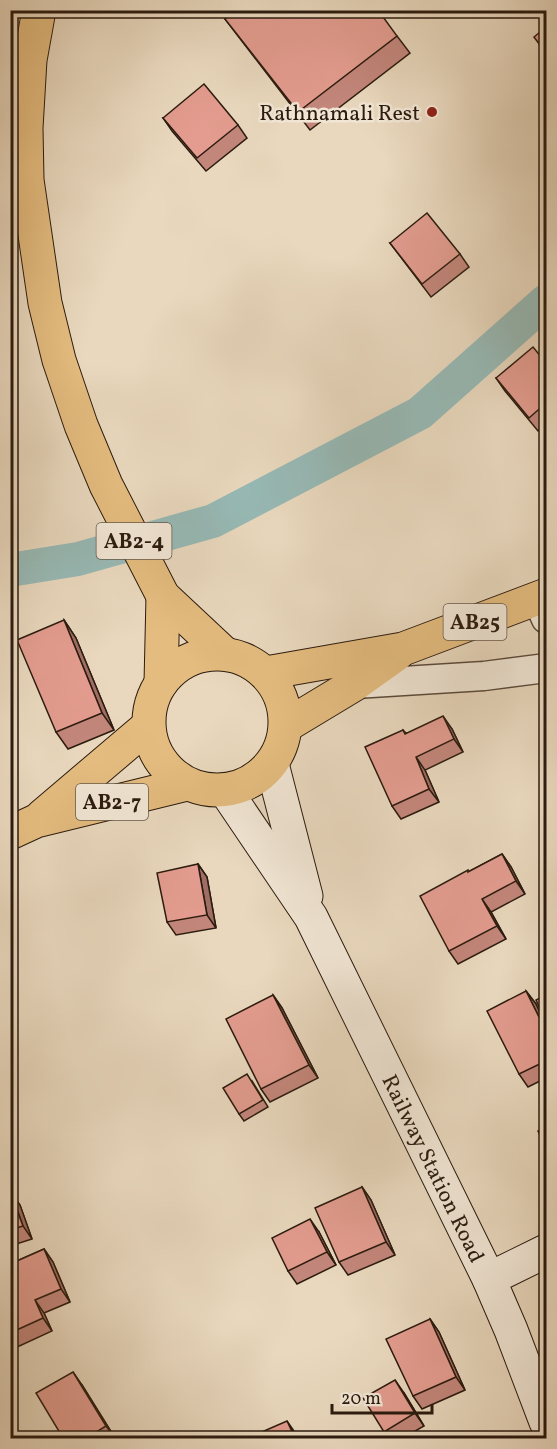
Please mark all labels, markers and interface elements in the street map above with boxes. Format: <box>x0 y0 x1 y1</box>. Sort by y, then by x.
place label: Rathnamali Rest <box>259 99 420 130</box>
marker: Rathnamali Rest <box>425 105 439 119</box>
road number: AB2-4 <box>96 523 172 559</box>
road number: AB25 <box>444 604 506 640</box>
road number: AB2-7 <box>76 784 148 820</box>
street label: Railway Station Road <box>373 1070 491 1268</box>
scale bar <box>332 1377 432 1415</box>
text: 20 m <box>341 1387 381 1412</box>

